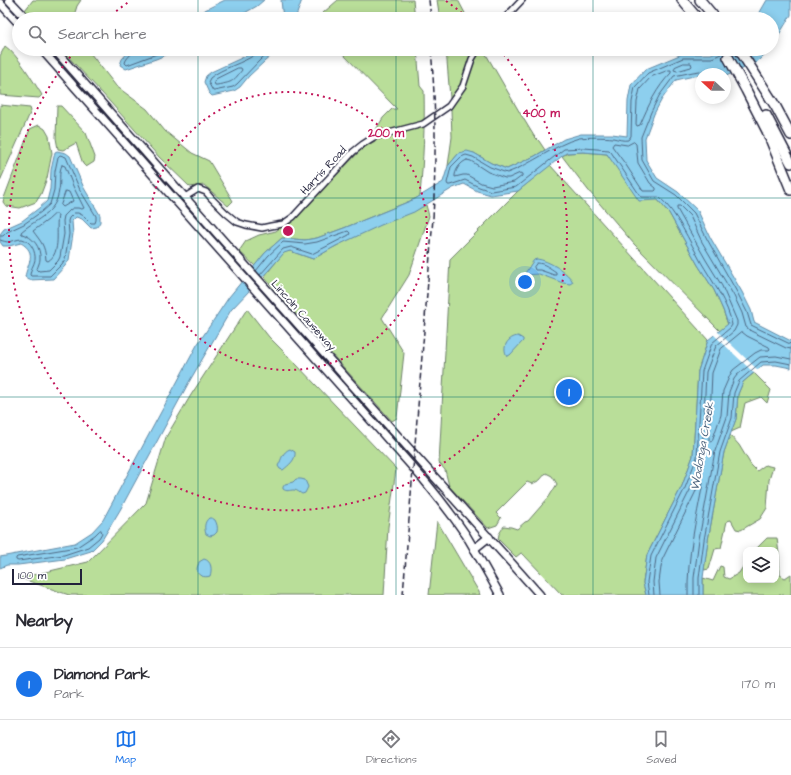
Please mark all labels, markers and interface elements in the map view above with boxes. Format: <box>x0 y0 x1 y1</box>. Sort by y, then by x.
search box <box>12 12 779 56</box>
icon: search <box>26 23 48 45</box>
text: Search here <box>58 24 147 45</box>
north arrow <box>695 68 731 104</box>
text: 400 m <box>522 105 560 122</box>
text: 200 m <box>367 125 405 142</box>
street label: Harris Road <box>297 143 350 198</box>
centre of rings <box>281 224 295 238</box>
your location <box>515 272 535 292</box>
street label: Lincoln Causeway <box>267 277 339 355</box>
pin: 1 <box>556 377 582 407</box>
water label: Wodonga Creek <box>686 400 720 492</box>
map controls <box>743 547 779 583</box>
button: layers <box>743 547 779 583</box>
scale bar <box>12 567 82 586</box>
text: 100 m <box>18 568 46 583</box>
text: Nearby <box>16 609 73 633</box>
text: Diamond Park <box>54 664 150 685</box>
text: 1 <box>28 675 30 693</box>
text: 170 m <box>742 675 775 693</box>
text: Park <box>54 685 84 703</box>
tab: Map <box>115 728 137 767</box>
tab: Directions <box>366 728 417 767</box>
tab: Saved <box>646 728 676 767</box>

